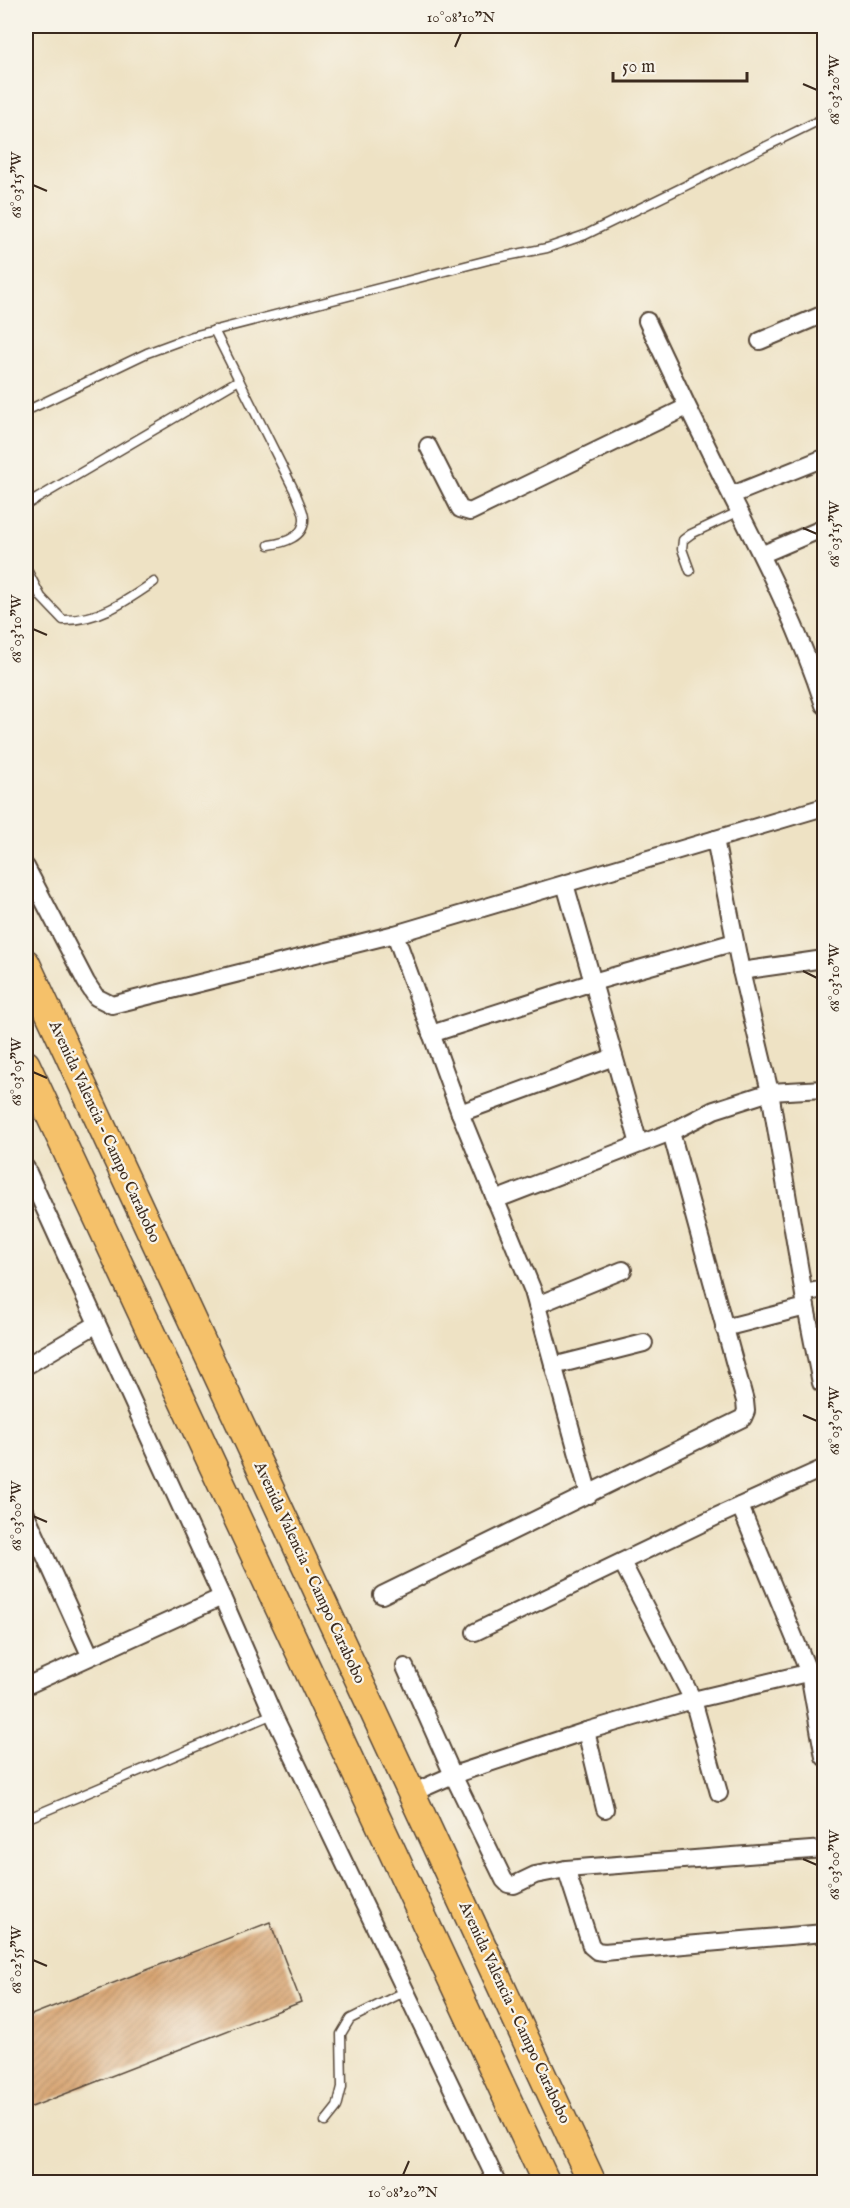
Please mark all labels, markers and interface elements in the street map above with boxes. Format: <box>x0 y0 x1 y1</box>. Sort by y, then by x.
text: 10°08'10"N <box>427 8 495 27</box>
scale bar <box>613 45 746 83</box>
text: 68°03'20"W <box>825 54 844 125</box>
text: 50 m <box>622 56 655 79</box>
text: 68°03'15"W <box>7 151 26 218</box>
text: 68°03'15"W <box>825 500 844 567</box>
text: 68°03'10"W <box>7 594 26 663</box>
text: 68°03'10"W <box>825 943 844 1012</box>
street label: Avenida Valencia - Campo Carabobo <box>43 1017 164 1246</box>
text: 68°03'05"W <box>7 1037 26 1106</box>
text: 68°03'05"W <box>825 1386 844 1455</box>
street label: Avenida Valencia - Campo Carabobo <box>248 1458 369 1687</box>
text: 68°03'00"W <box>7 1480 26 1551</box>
text: 68°03'00"W <box>825 1829 844 1900</box>
street label: Avenida Valencia - Campo Carabobo <box>453 1898 574 2127</box>
text: 68°02'55"W <box>7 1925 26 1994</box>
text: 10°08'20"N <box>368 2183 438 2202</box>

